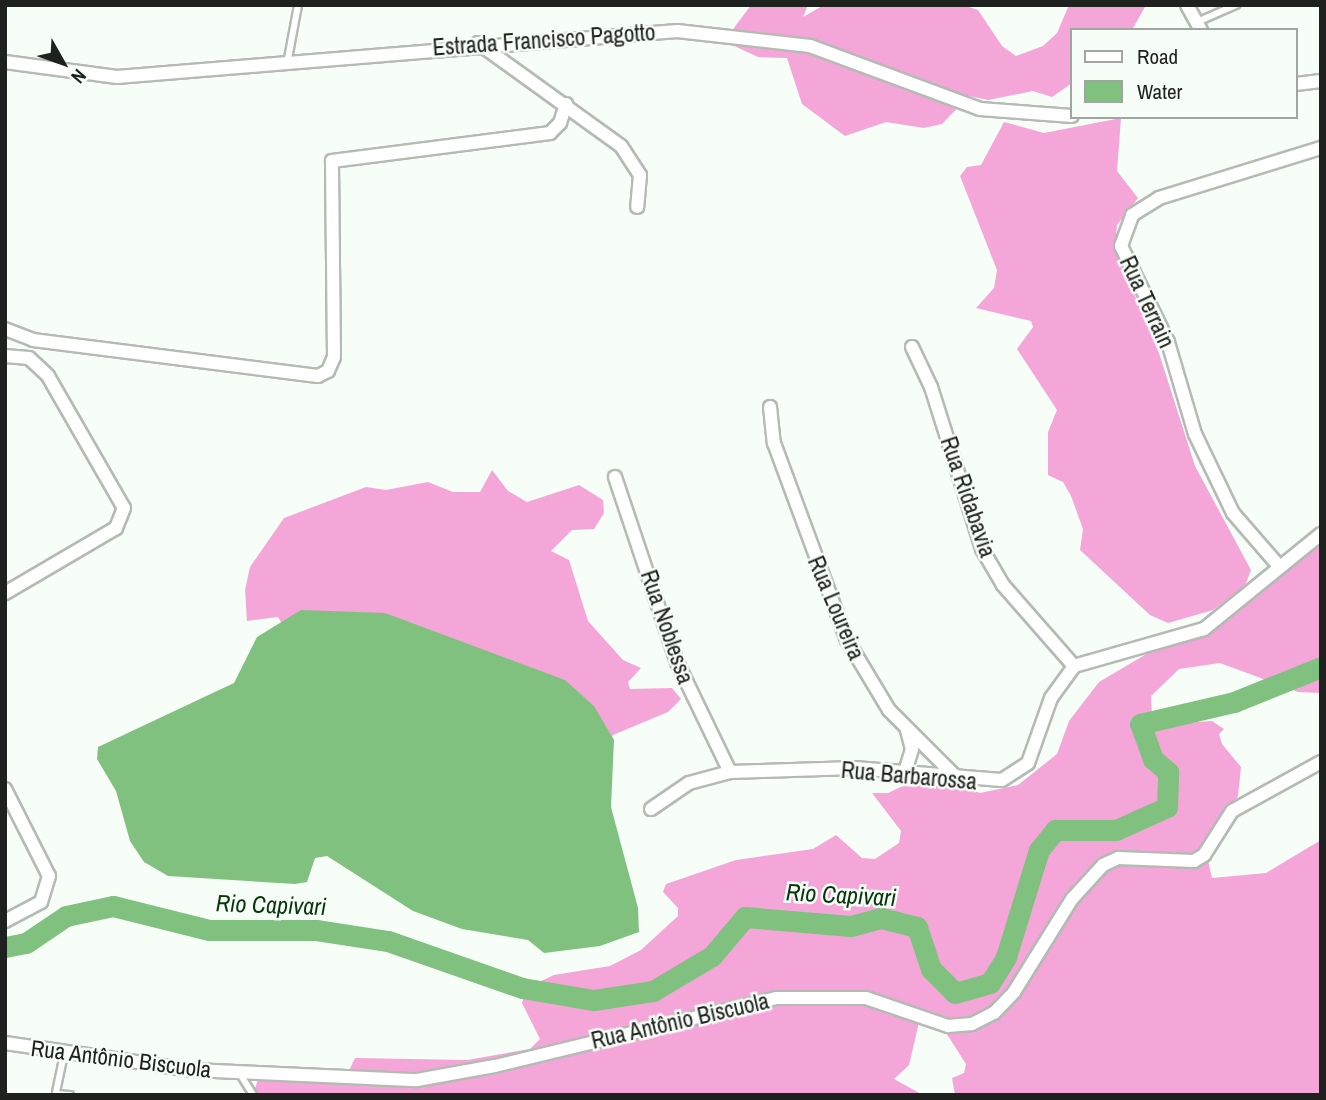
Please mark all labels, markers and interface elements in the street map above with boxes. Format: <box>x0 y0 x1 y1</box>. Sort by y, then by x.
street label: Estrada Francisco Pagotto <box>432 18 656 62</box>
north arrow <box>28 28 98 98</box>
legend <box>1070 28 1298 119</box>
text: Road <box>1137 42 1178 71</box>
text: N <box>66 64 93 89</box>
text: Water <box>1137 77 1182 106</box>
street label: Rua Terrain <box>1114 252 1180 352</box>
street label: Rua Ridabavia <box>934 433 1002 561</box>
street label: Rua Loureira <box>802 552 870 664</box>
street label: Rua Noblessa <box>635 567 699 687</box>
street label: Rua Barbarossa <box>840 756 978 796</box>
water label: Rio Capivari <box>785 878 897 912</box>
water label: Rio Capivari <box>215 889 327 921</box>
street label: Rua Antônio Biscuola <box>588 987 772 1055</box>
street label: Rua Antônio Biscuola <box>29 1034 213 1084</box>

